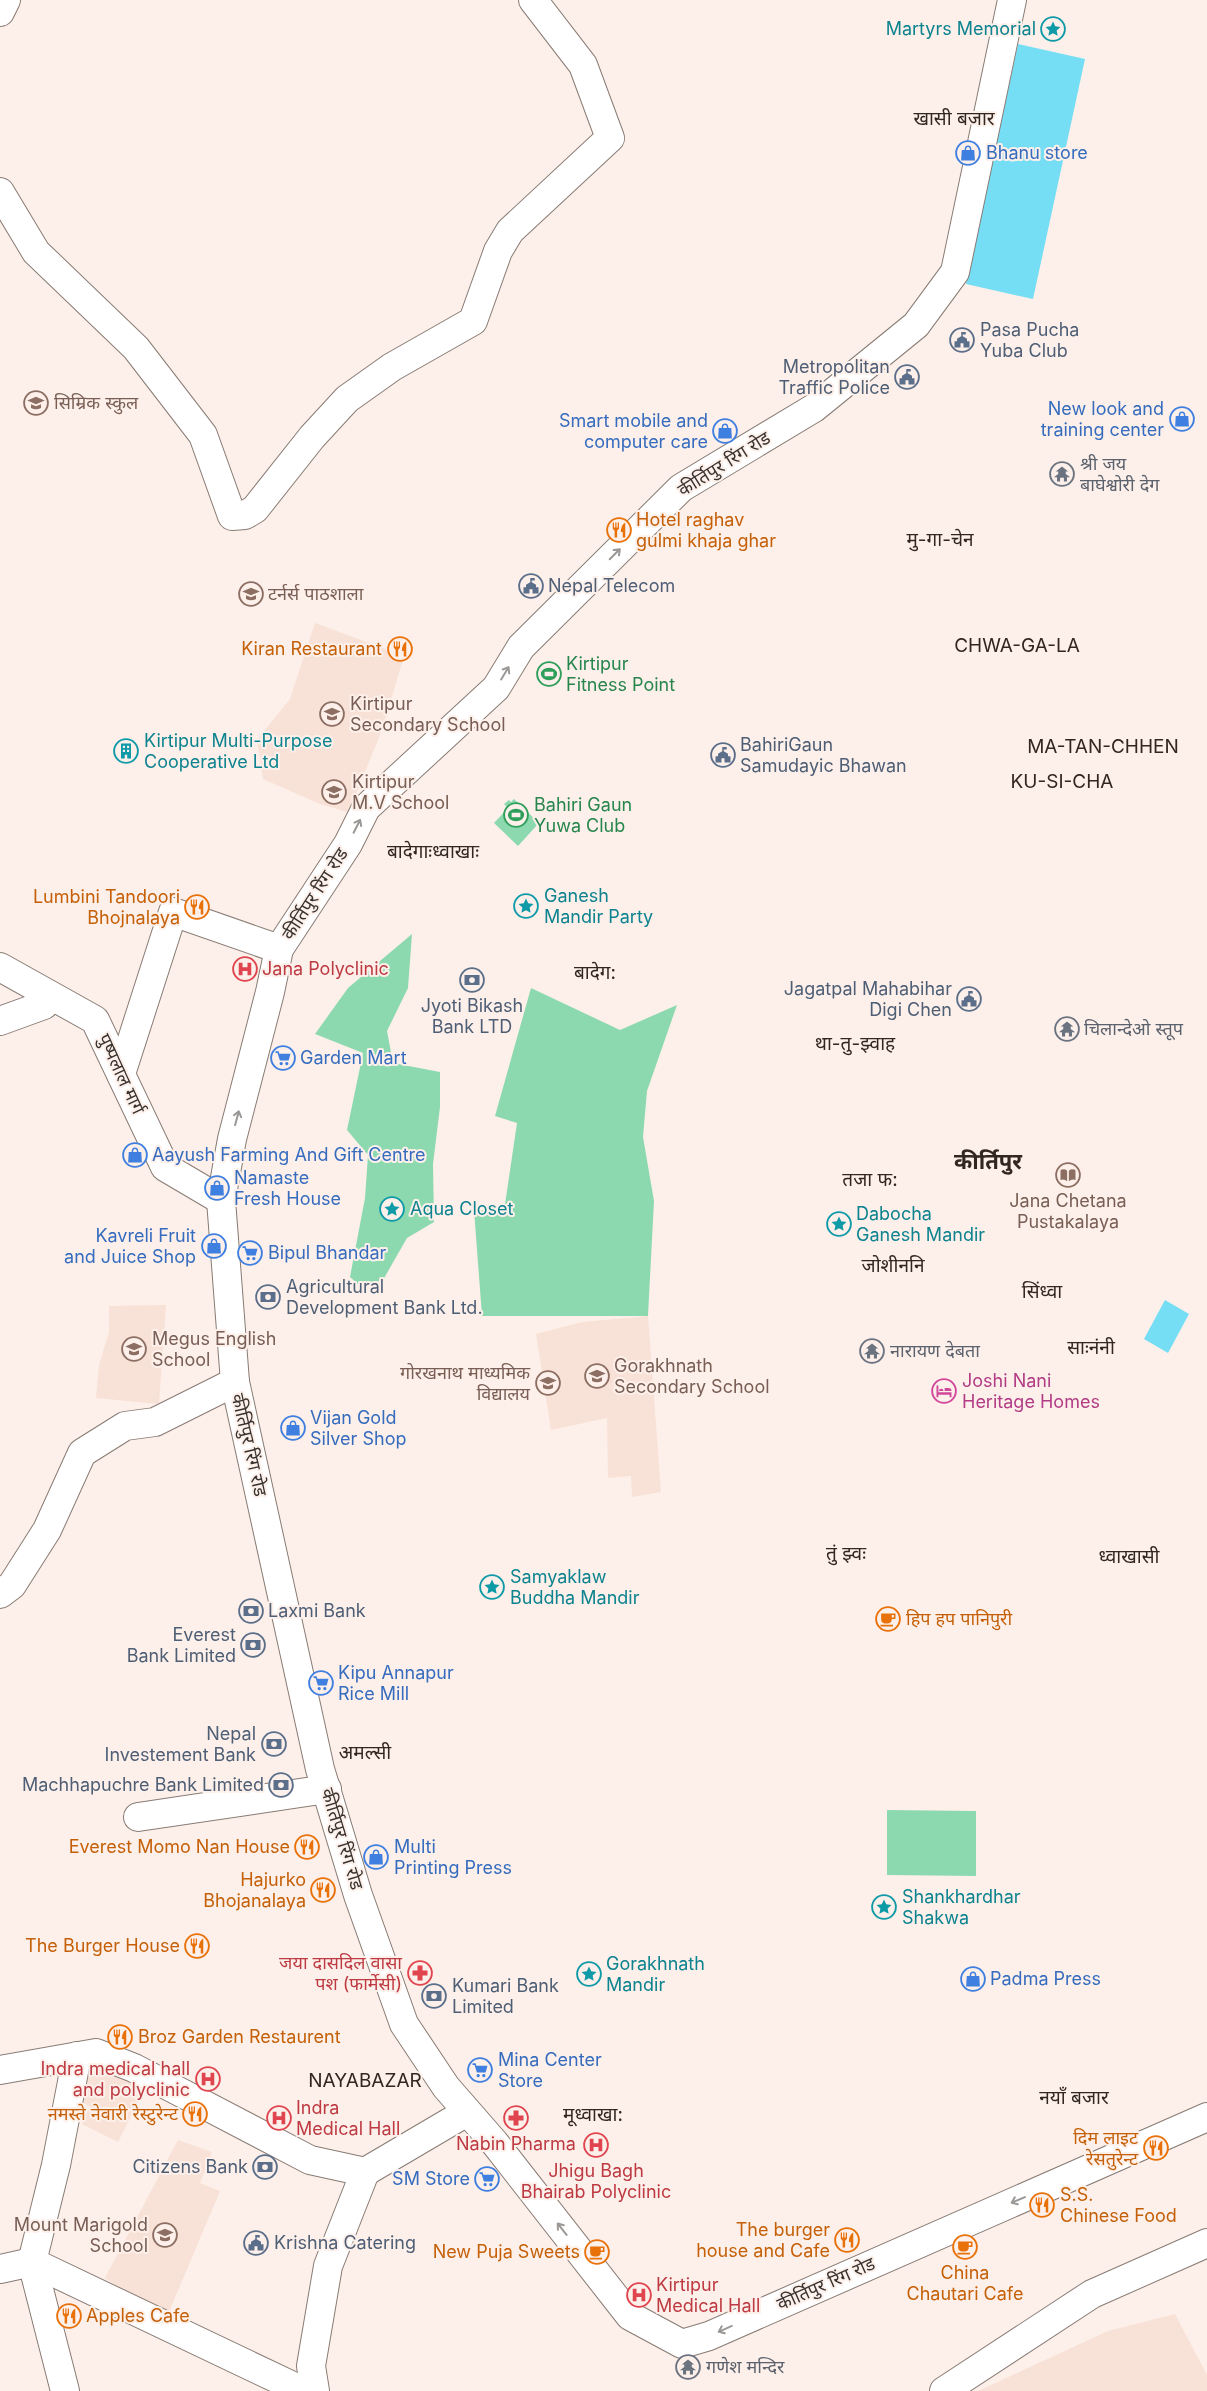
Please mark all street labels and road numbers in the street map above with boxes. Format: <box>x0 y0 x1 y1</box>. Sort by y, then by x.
street label: कीर्तिपुर रिंग रोड <box>674 427 775 502</box>
street label: कीर्तिपुर रिंग रोड <box>277 844 354 945</box>
street label: पुष्पलाल मार्ग <box>92 1030 150 1119</box>
street label: कीर्तिपुर रिंग रोड <box>226 1391 272 1499</box>
street label: कीर्तिपुर रिंग रोड <box>315 1786 368 1893</box>
street label: कीर्तिपुर रिंग रोड <box>774 2252 879 2316</box>

